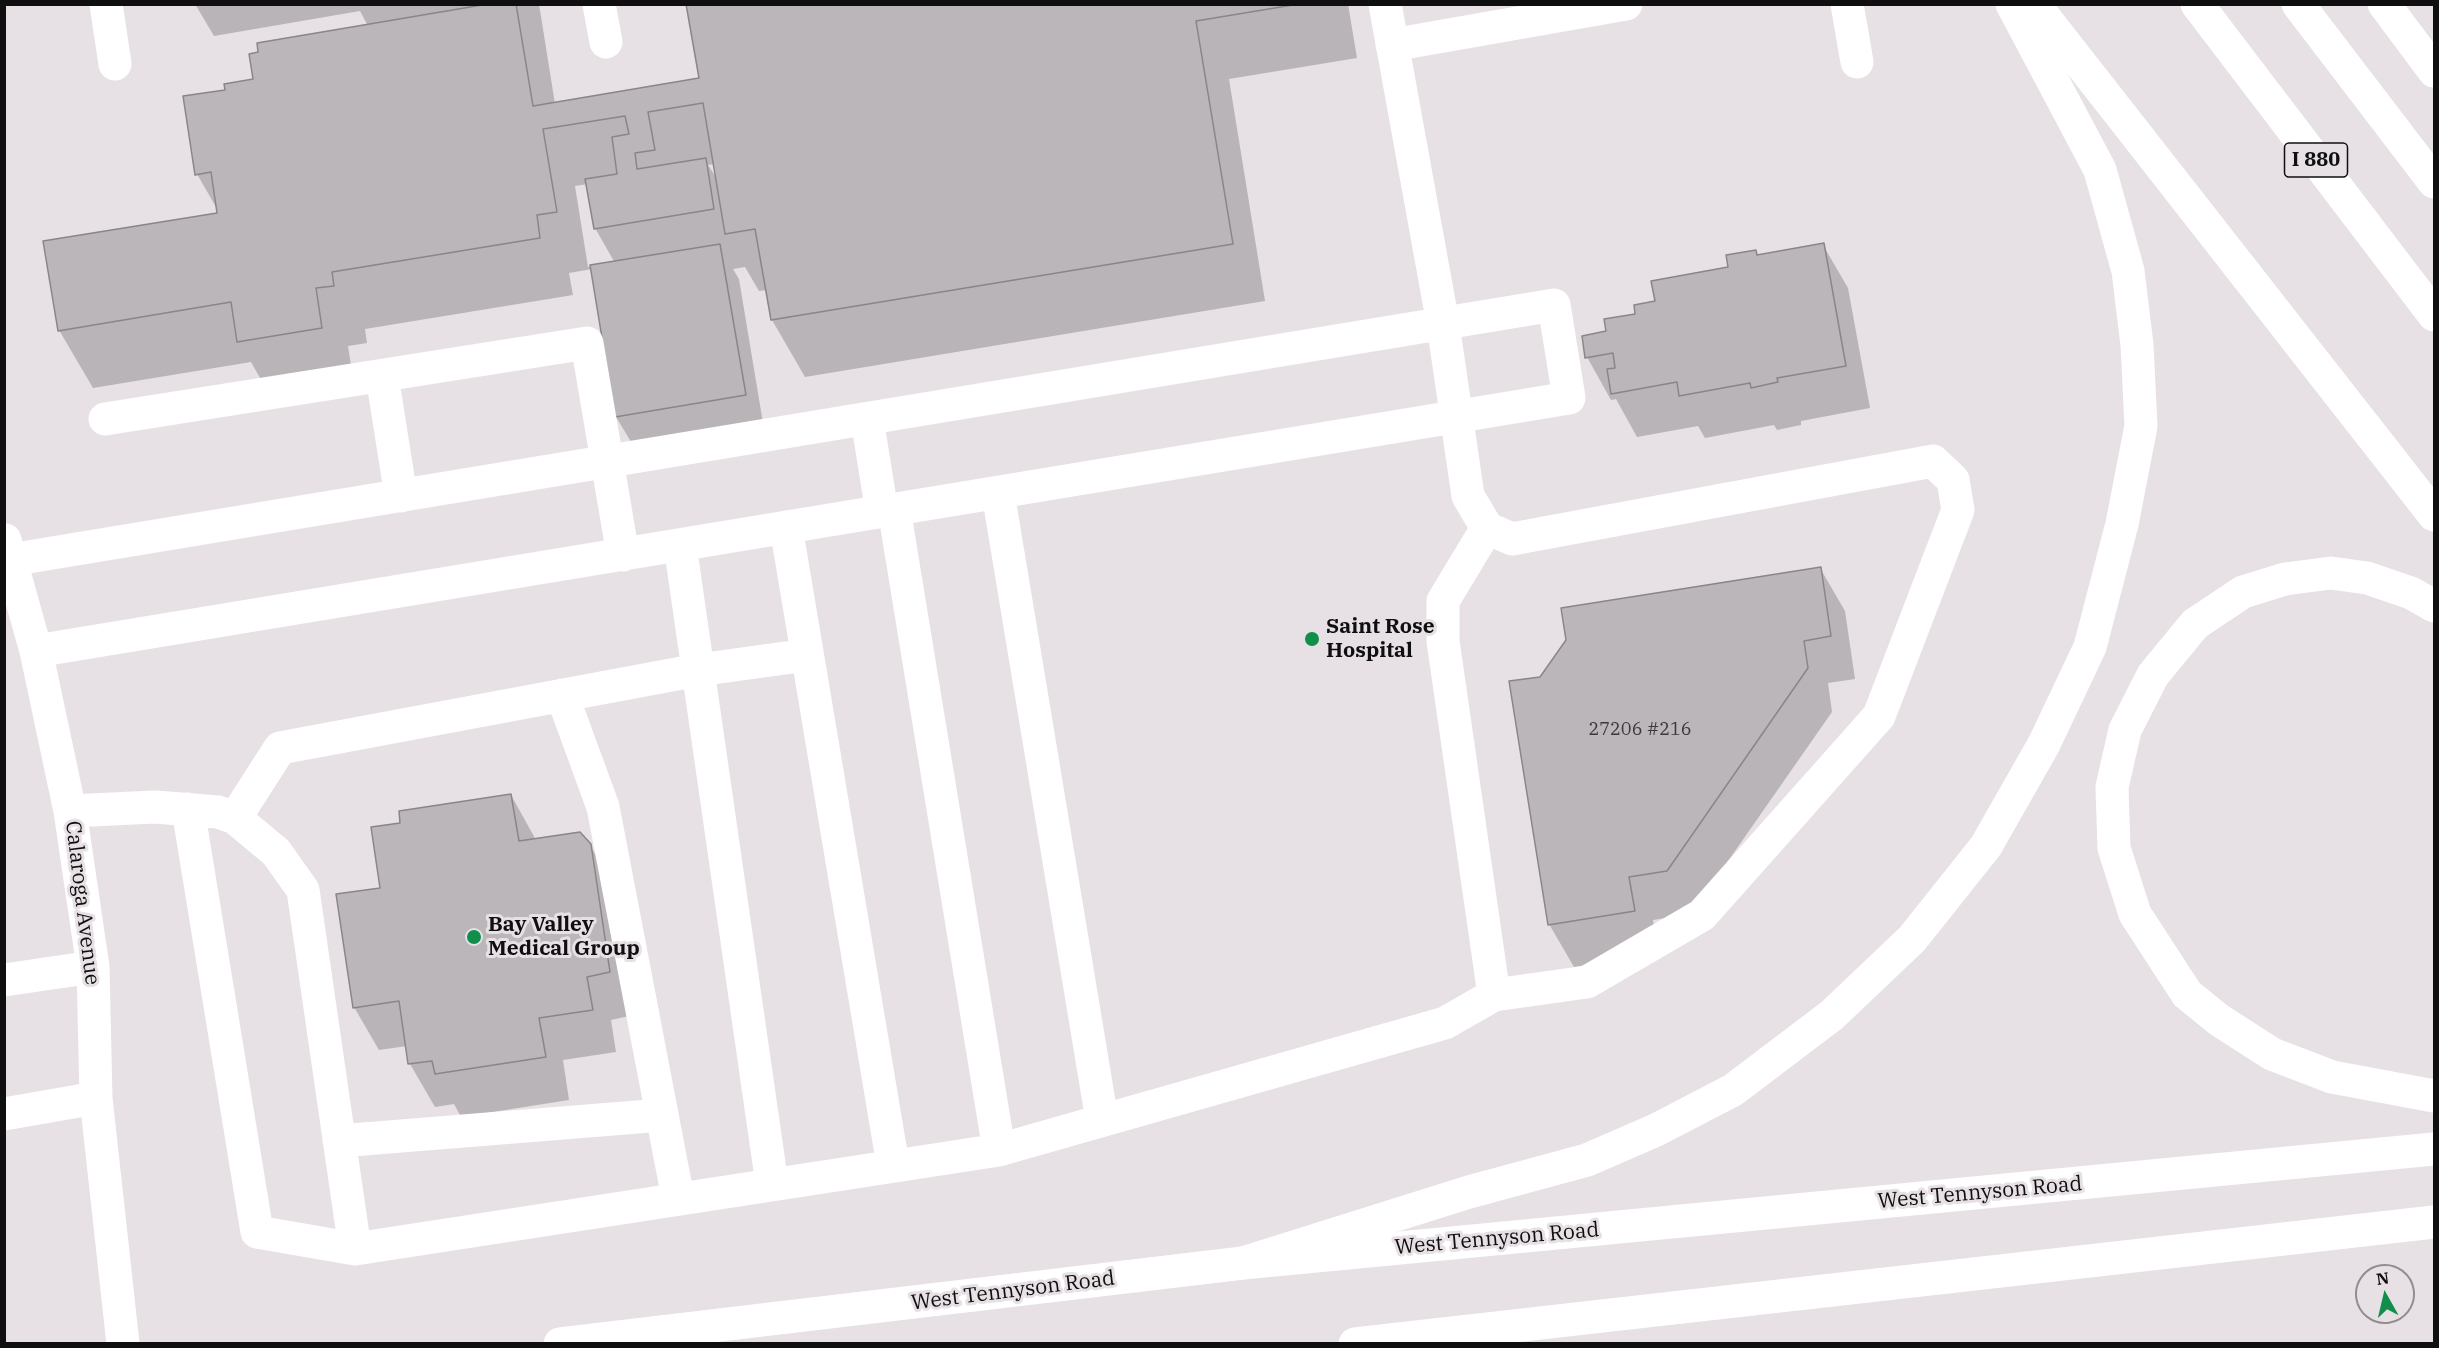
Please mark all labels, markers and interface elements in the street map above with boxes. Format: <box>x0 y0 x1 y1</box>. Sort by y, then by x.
road number: I 880 <box>2284 143 2348 177</box>
place label: Saint Rose Hospital <box>1326 614 1435 664</box>
marker: Saint Rose Hospital <box>1303 630 1321 648</box>
house number: 27206 #216 <box>1588 719 1692 741</box>
street label: Calaroga Avenue <box>59 819 105 987</box>
place label: Bay Valley Medical Group <box>488 912 640 962</box>
marker: Bay Valley Medical Group <box>465 928 483 946</box>
street label: West Tennyson Road <box>1877 1172 2083 1214</box>
street label: West Tennyson Road <box>1394 1218 1600 1260</box>
north arrow <box>2355 1264 2415 1324</box>
street label: West Tennyson Road <box>910 1266 1116 1316</box>
text: N <box>2375 1267 2390 1289</box>

